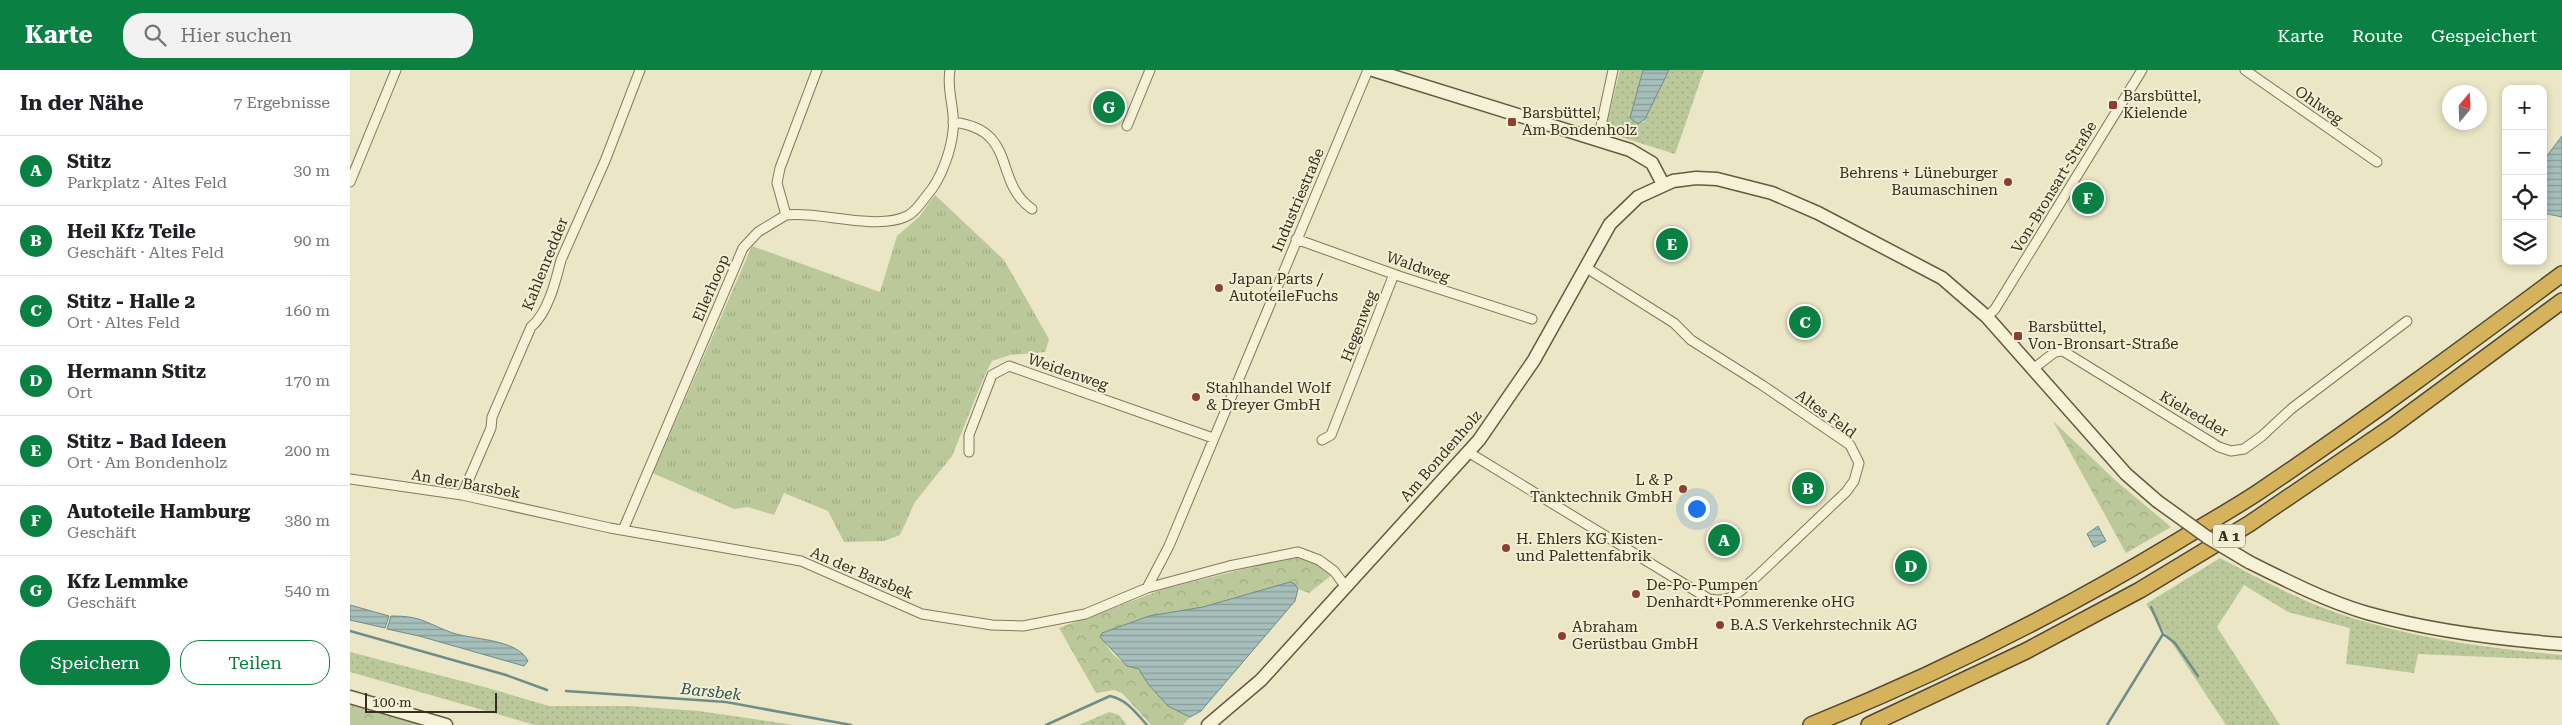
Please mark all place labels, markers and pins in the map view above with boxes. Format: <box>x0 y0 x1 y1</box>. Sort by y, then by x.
place label: Barsbüttel, Kielende <box>2123 87 2201 122</box>
pin: G <box>1093 88 1125 126</box>
marker: Barsbüttel, Kielende <box>2107 99 2119 111</box>
place label: Barsbüttel, Am Bondenholz <box>1522 104 1637 139</box>
marker: Barsbüttel, Am Bondenholz <box>1506 116 1518 128</box>
place label: Behrens + Lüneburger Baumaschinen <box>1839 164 1998 199</box>
marker: Behrens + Lüneburger Baumaschinen <box>2002 176 2014 188</box>
pin: F <box>2072 179 2104 217</box>
pin: E <box>1656 225 1688 263</box>
place label: Japan Parts / AutoteileFuchs <box>1229 270 1338 305</box>
marker: Japan Parts / AutoteileFuchs <box>1213 282 1225 294</box>
pin: C <box>1789 303 1821 341</box>
place label: Barsbüttel, Von-Bronsart-Straße <box>2028 318 2178 353</box>
marker: Barsbüttel, Von-Bronsart-Straße <box>2012 330 2024 342</box>
place label: Stahlhandel Wolf & Dreyer GmbH <box>1206 379 1332 414</box>
marker: Stahlhandel Wolf & Dreyer GmbH <box>1190 391 1202 403</box>
pin: B <box>1792 469 1824 507</box>
place label: L & P Tanktechnik GmbH <box>1530 471 1673 506</box>
marker: L & P Tanktechnik GmbH <box>1677 483 1689 495</box>
pin: A <box>1708 521 1740 559</box>
place label: H. Ehlers KG Kisten- und Palettenfabrik <box>1516 530 1664 565</box>
marker: H. Ehlers KG Kisten- und Palettenfabrik <box>1500 542 1512 554</box>
pin: D <box>1895 547 1927 585</box>
place label: De-Po-Pumpen Denhardt+Pommerenke oHG <box>1646 576 1855 611</box>
marker: De-Po-Pumpen Denhardt+Pommerenke oHG <box>1630 588 1642 600</box>
place label: B.A.S Verkehrstechnik AG <box>1730 616 1918 634</box>
place label: Abraham Gerüstbau GmbH <box>1572 618 1699 653</box>
marker: B.A.S Verkehrstechnik AG <box>1714 619 1726 631</box>
marker: Abraham Gerüstbau GmbH <box>1556 630 1568 642</box>

